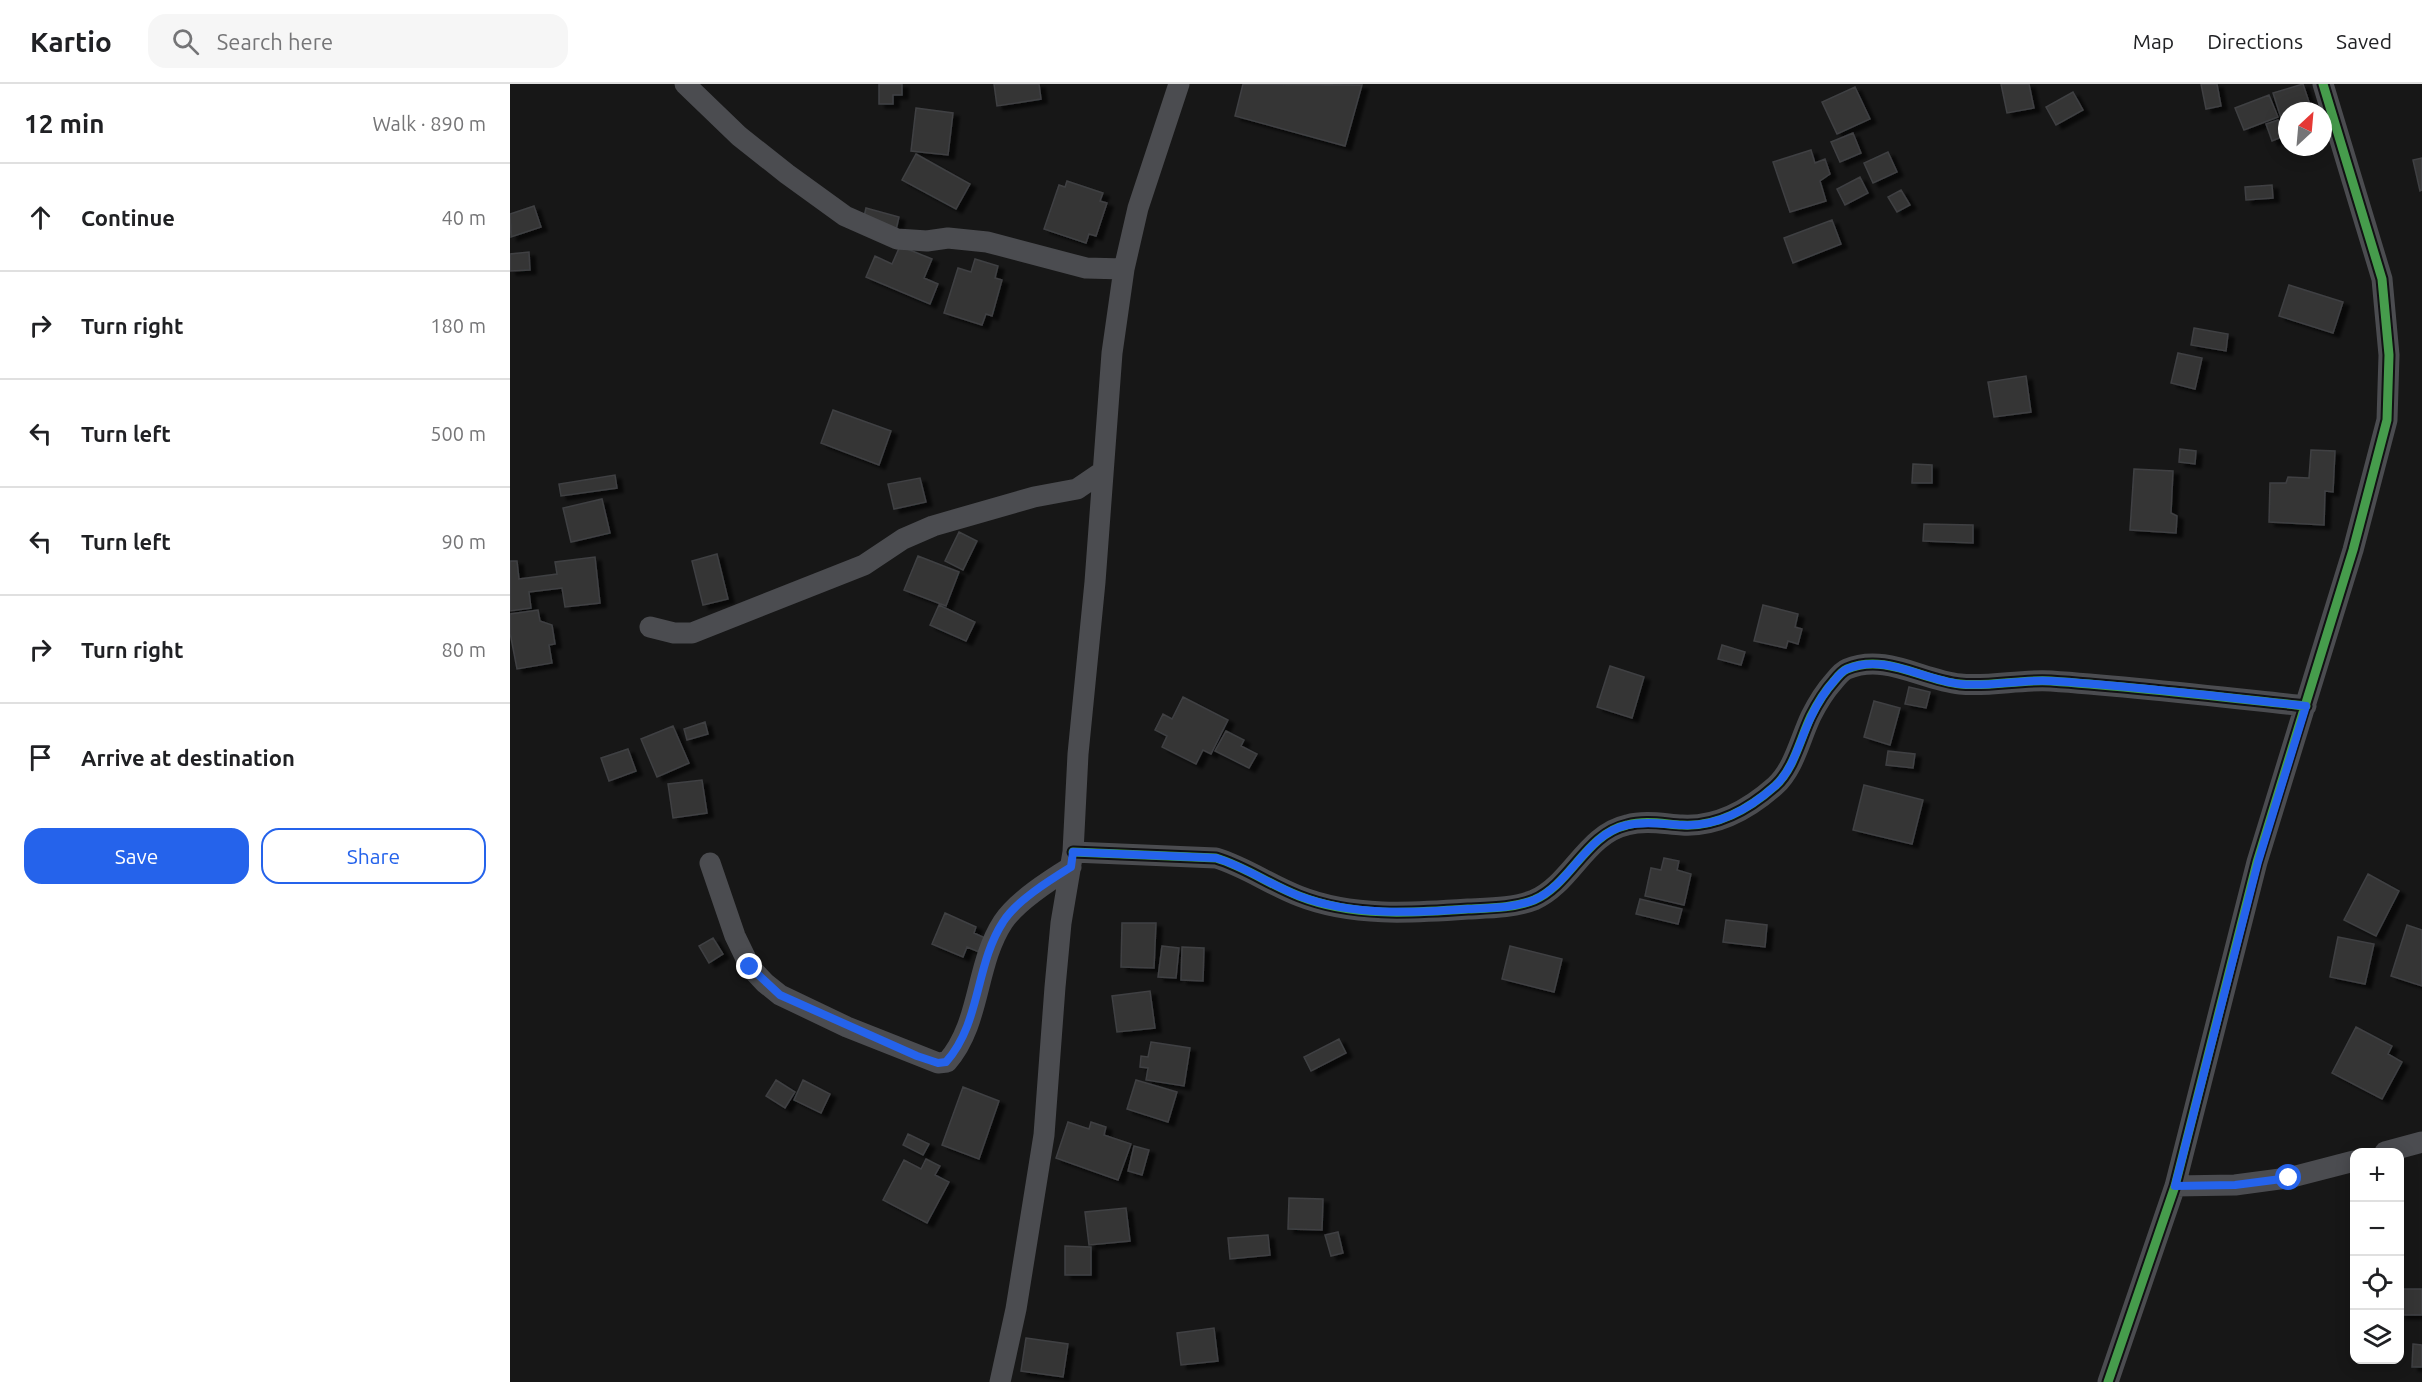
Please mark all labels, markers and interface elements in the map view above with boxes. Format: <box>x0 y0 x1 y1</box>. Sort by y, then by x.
search box <box>148 14 568 68</box>
icon: search <box>169 25 202 58</box>
text: Kartio <box>30 26 112 57</box>
text: Search here <box>217 29 333 54</box>
text: Map <box>2133 29 2174 53</box>
text: Directions <box>2207 29 2303 53</box>
text: Saved <box>2336 29 2392 53</box>
north arrow <box>2278 102 2332 156</box>
text: 12 min <box>24 109 104 138</box>
text: Walk · 890 m <box>373 112 486 135</box>
icon: ahead <box>24 201 57 234</box>
text: Continue <box>81 205 175 230</box>
text: 40 m <box>442 206 486 229</box>
icon: right <box>24 309 57 342</box>
text: Turn right <box>81 313 183 338</box>
text: 180 m <box>430 314 486 337</box>
icon: left <box>24 417 57 450</box>
text: Turn left <box>81 421 171 446</box>
text: 500 m <box>430 422 486 445</box>
icon: left <box>24 525 57 558</box>
text: Turn left <box>81 529 171 554</box>
text: 90 m <box>442 530 486 553</box>
icon: right <box>24 633 57 666</box>
text: Turn right <box>81 637 183 662</box>
text: 80 m <box>442 638 486 661</box>
icon: arrive <box>24 741 57 774</box>
text: Arrive at destination <box>81 745 295 770</box>
button: Save <box>24 828 249 884</box>
button: Share <box>261 828 486 884</box>
route end <box>736 953 762 979</box>
map controls <box>2350 1148 2404 1364</box>
button: + <box>2350 1148 2404 1202</box>
route start <box>2275 1164 2301 1190</box>
button: − <box>2350 1202 2404 1256</box>
button: locate <box>2350 1256 2404 1310</box>
button: layers <box>2350 1310 2404 1364</box>

